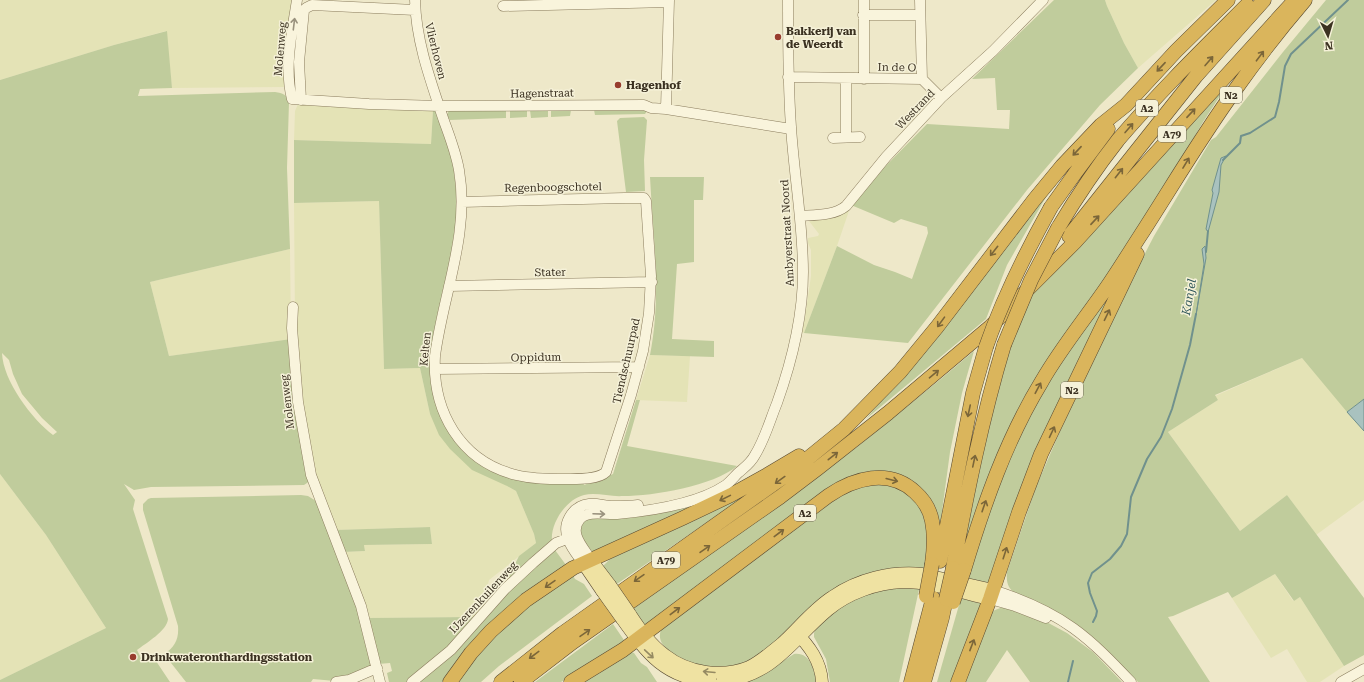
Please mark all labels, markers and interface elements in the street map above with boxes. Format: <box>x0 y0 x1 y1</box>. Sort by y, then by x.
north arrow <box>1308 16 1348 56</box>
one-way arrow <box>290 18 297 31</box>
street label: Molenweg <box>272 21 289 77</box>
street label: Vlierhoven <box>422 21 449 81</box>
place label: Bakkerij van de Weerdt <box>786 25 857 51</box>
marker: Bakkerij van de Weerdt <box>773 32 783 42</box>
text: N <box>1324 39 1334 52</box>
one-way arrow <box>1256 51 1264 62</box>
one-way arrow <box>1205 56 1214 66</box>
street label: In de O <box>878 61 917 74</box>
one-way arrow <box>1156 62 1166 72</box>
place label: Hagenhof <box>626 79 681 92</box>
marker: Hagenhof <box>613 80 623 90</box>
street label: Hagenstraat <box>510 86 574 101</box>
street label: Westrand <box>893 87 938 132</box>
road number: N2 <box>1220 87 1242 103</box>
road number: A2 <box>1136 100 1158 116</box>
one-way arrow <box>1186 108 1196 118</box>
one-way arrow <box>1124 123 1133 134</box>
road number: A79 <box>1158 126 1186 142</box>
one-way arrow <box>1072 146 1082 156</box>
one-way arrow <box>1182 158 1190 169</box>
one-way arrow <box>1115 168 1123 179</box>
street label: Ambyerstraat Noord <box>778 179 797 287</box>
street label: Regenboogschotel <box>504 180 603 195</box>
one-way arrow <box>1090 216 1099 226</box>
one-way arrow <box>990 245 999 256</box>
street label: Stater <box>534 266 566 279</box>
water label: Kanjel <box>1179 277 1199 317</box>
one-way arrow <box>1104 309 1112 321</box>
one-way arrow <box>937 316 945 327</box>
street label: Tiendschuurpad <box>610 317 643 405</box>
street label: Kelten <box>417 331 434 367</box>
street label: Oppidum <box>511 351 561 364</box>
one-way arrow <box>928 369 939 378</box>
street label: Molenweg <box>278 373 297 430</box>
one-way arrow <box>1034 382 1042 394</box>
road number: N2 <box>1061 382 1083 398</box>
one-way arrow <box>965 405 973 418</box>
one-way arrow <box>1049 426 1056 438</box>
one-way arrow <box>828 452 839 461</box>
one-way arrow <box>970 455 978 468</box>
one-way arrow <box>775 476 786 484</box>
one-way arrow <box>885 476 898 484</box>
one-way arrow <box>719 495 731 502</box>
one-way arrow <box>981 500 988 513</box>
road number: A2 <box>794 505 816 521</box>
one-way arrow <box>592 510 605 518</box>
one-way arrow <box>773 529 784 537</box>
one-way arrow <box>700 545 711 553</box>
one-way arrow <box>1001 547 1009 559</box>
road number: A79 <box>652 552 680 568</box>
street label: IJzerenkuilenweg <box>447 558 521 636</box>
one-way arrow <box>634 574 645 582</box>
one-way arrow <box>545 580 556 588</box>
one-way arrow <box>669 607 680 615</box>
one-way arrow <box>580 629 591 637</box>
one-way arrow <box>969 640 977 652</box>
one-way arrow <box>644 649 654 659</box>
place label: Drinkwateronthardingsstation <box>141 651 313 664</box>
one-way arrow <box>529 651 540 659</box>
marker: Drinkwateronthardingsstation <box>128 652 138 662</box>
one-way arrow <box>703 669 716 676</box>

